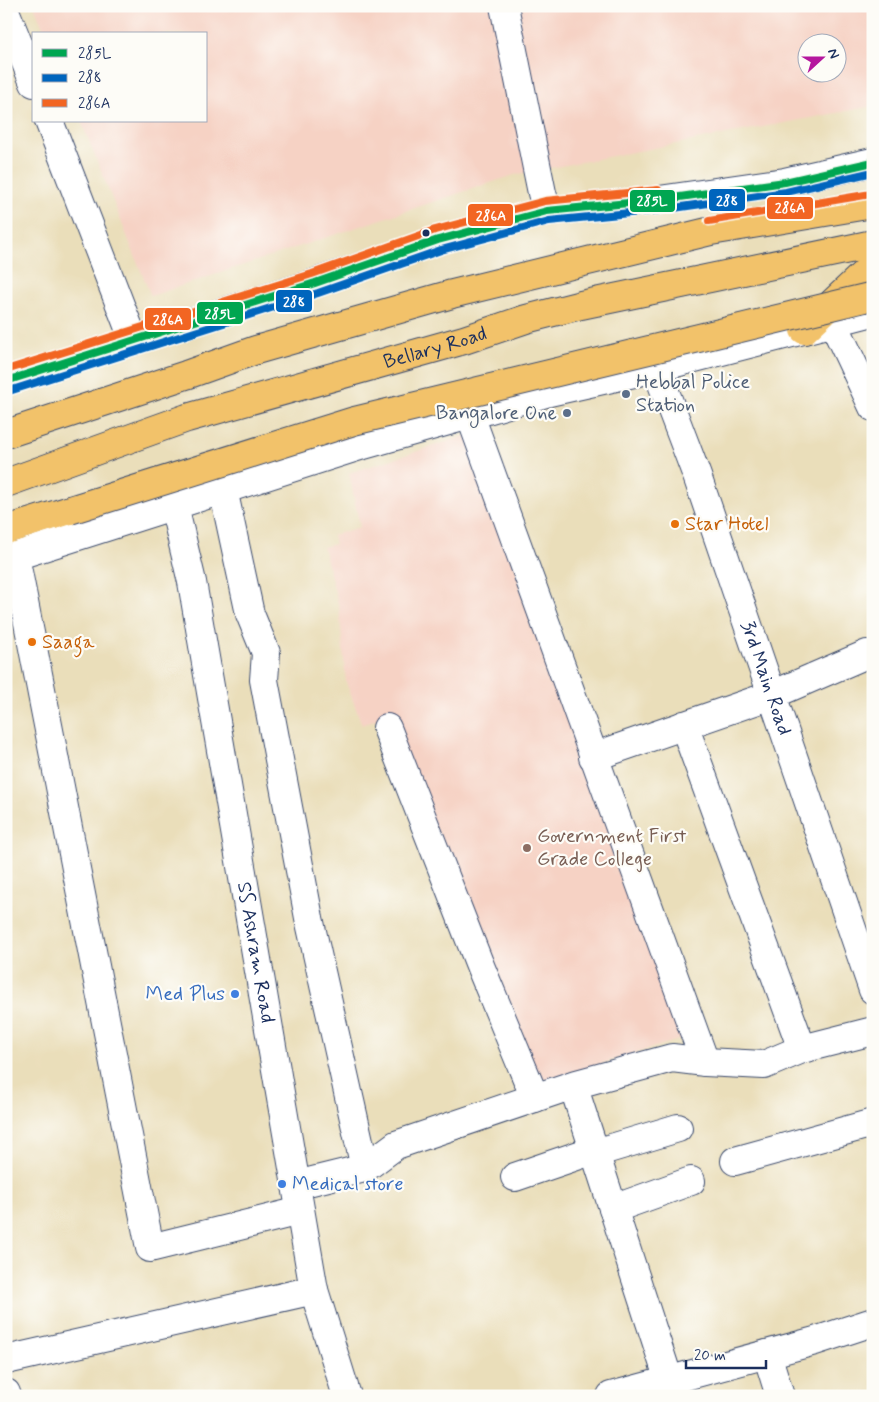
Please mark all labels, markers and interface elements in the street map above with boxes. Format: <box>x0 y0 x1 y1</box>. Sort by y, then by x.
legend <box>32 32 208 122</box>
north arrow <box>796 32 846 82</box>
text: 285L <box>78 44 112 64</box>
text: N <box>823 46 843 61</box>
text: 288 <box>78 68 102 88</box>
text: 286A <box>78 94 110 114</box>
line badge: 288 <box>708 188 746 212</box>
line badge: 285L <box>629 189 676 213</box>
text: 285L <box>637 192 668 210</box>
text: 288 <box>716 192 738 210</box>
line badge: 286A <box>766 196 814 220</box>
text: 286A <box>775 199 805 217</box>
line badge: 286A <box>467 203 514 227</box>
text: 286A <box>476 207 506 225</box>
unlabelled marker <box>421 228 431 238</box>
line badge: 288 <box>275 289 313 313</box>
text: 288 <box>283 293 305 311</box>
line badge: 285L <box>196 301 244 325</box>
text: 285L <box>205 305 236 323</box>
line badge: 286A <box>144 307 192 331</box>
text: 286A <box>153 311 183 329</box>
street label: Bellary Road <box>380 320 490 376</box>
place label: Hebbal Police Station <box>636 369 750 419</box>
marker: Hebbal Police Station <box>620 388 632 400</box>
place label: Bangalore One <box>436 400 557 428</box>
marker: Bangalore One <box>561 407 573 419</box>
place label: Star Hotel <box>685 511 768 538</box>
marker: Star Hotel <box>669 518 681 530</box>
street label: 3rd Main Road <box>734 617 798 739</box>
place label: Saaga <box>42 629 95 658</box>
marker: Saaga <box>26 636 38 648</box>
place label: Government First Grade College <box>537 823 686 873</box>
marker: Government First Grade College <box>521 842 533 854</box>
street label: SS Ashram Road <box>230 880 281 1025</box>
place label: Med Plus <box>146 981 225 1008</box>
marker: Med Plus <box>229 988 241 1000</box>
place label: Medical store <box>292 1171 404 1198</box>
marker: Medical store <box>276 1178 288 1190</box>
scale bar <box>686 1337 766 1369</box>
text: 20 m <box>694 1346 726 1366</box>

